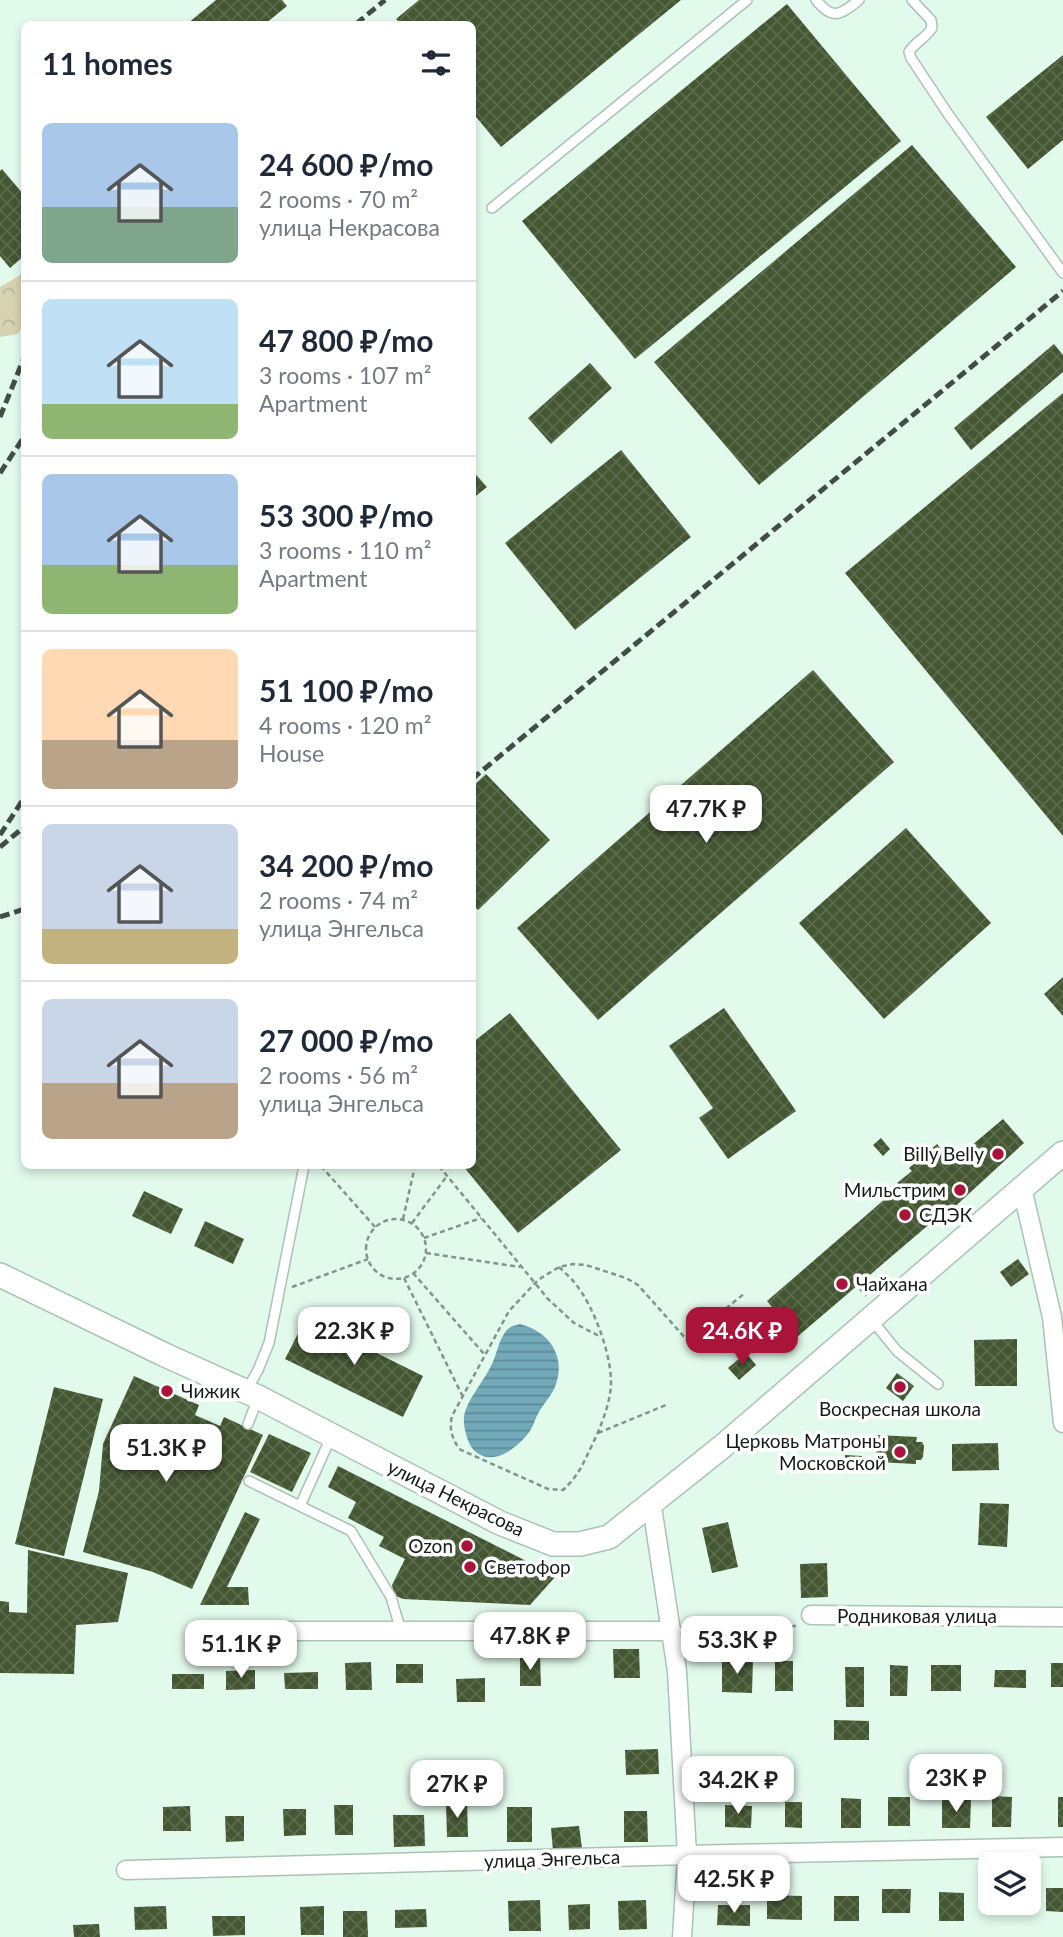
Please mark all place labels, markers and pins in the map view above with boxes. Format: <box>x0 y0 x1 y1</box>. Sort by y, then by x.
pin: 47.7K ₽ <box>641 786 771 845</box>
place label: Billy Belly <box>903 1142 984 1165</box>
marker: Billy Belly <box>990 1146 1006 1162</box>
place label: Мильстрим <box>844 1178 946 1201</box>
marker: Мильстрим <box>952 1182 968 1198</box>
place label: СДЭК <box>919 1203 972 1226</box>
marker: СДЭК <box>897 1207 913 1223</box>
place label: Чайхана <box>856 1272 928 1295</box>
marker: Чайхана <box>834 1276 850 1292</box>
pin: 22.3K ₽ <box>289 1308 419 1367</box>
pin: 24.6K ₽ <box>677 1308 807 1367</box>
place label: Чижик <box>181 1379 240 1402</box>
marker: Воскресная школа <box>892 1379 908 1395</box>
marker: Чижик <box>159 1383 175 1399</box>
place label: Воскресная школа <box>819 1397 981 1420</box>
pin: 51.3K ₽ <box>101 1424 231 1484</box>
place label: Церковь Матроны Московской <box>725 1429 886 1474</box>
marker: Церковь Матроны Московской <box>892 1444 908 1460</box>
place label: Ozon <box>408 1534 453 1557</box>
marker: Ozon <box>459 1538 475 1554</box>
place label: Светофор <box>484 1555 571 1578</box>
marker: Светофор <box>462 1559 478 1575</box>
pin: 47.8K ₽ <box>465 1612 595 1672</box>
pin: 53.3K ₽ <box>672 1616 802 1676</box>
pin: 51.1K ₽ <box>176 1620 306 1680</box>
pin: 23K ₽ <box>907 1755 1005 1814</box>
pin: 34.2K ₽ <box>673 1756 803 1816</box>
pin: 27K ₽ <box>408 1760 506 1820</box>
pin: 42.5K ₽ <box>669 1856 799 1915</box>

